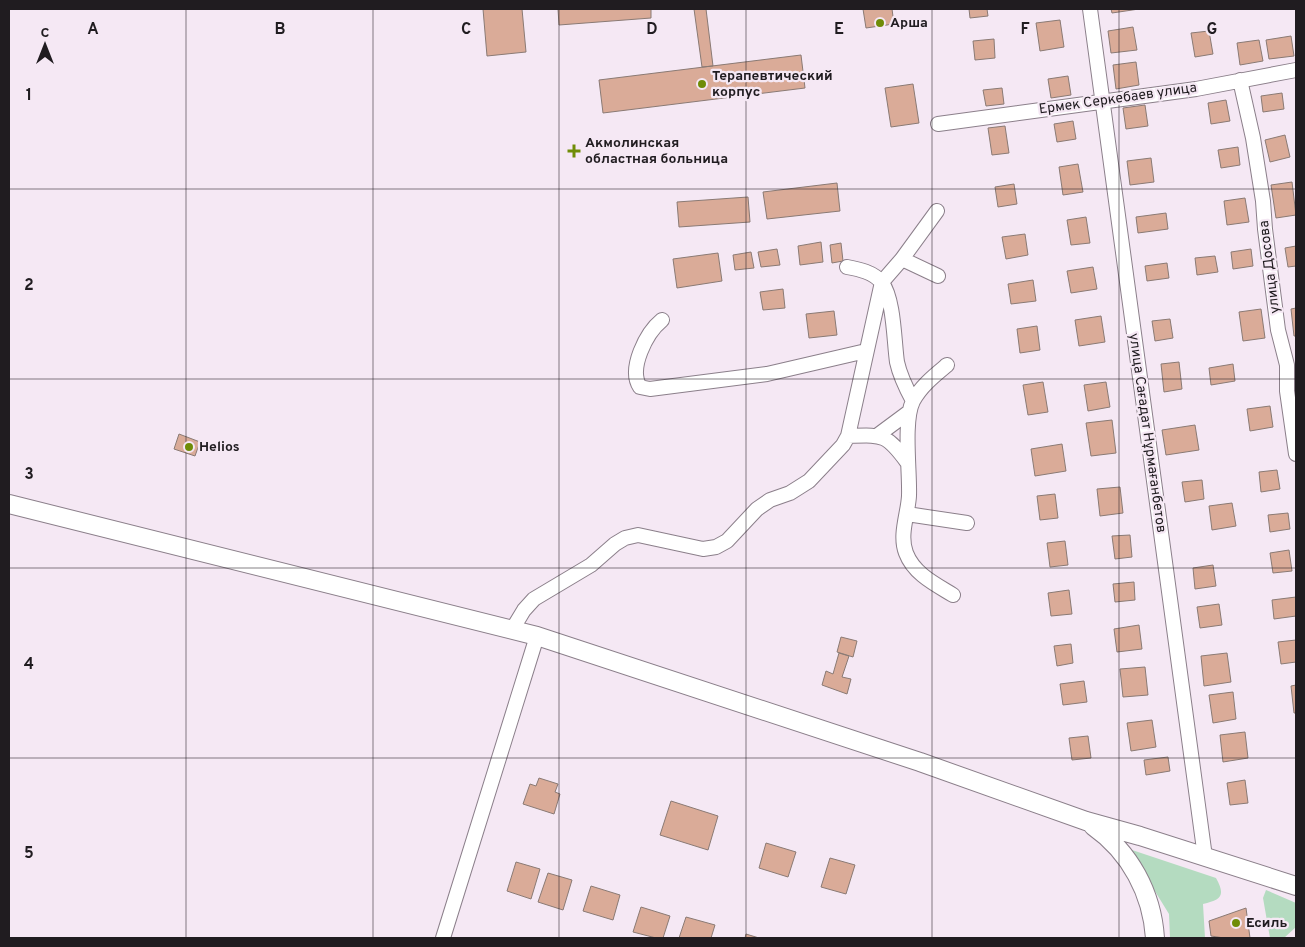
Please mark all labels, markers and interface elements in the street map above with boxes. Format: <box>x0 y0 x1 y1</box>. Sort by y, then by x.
place label: Арша <box>890 15 928 32</box>
marker: Арша <box>874 17 886 29</box>
north arrow <box>20 20 70 70</box>
text: A <box>87 20 99 40</box>
text: B <box>274 20 286 40</box>
text: C <box>461 20 471 40</box>
text: D <box>646 20 658 40</box>
text: E <box>834 20 844 40</box>
text: F <box>1020 20 1030 40</box>
text: G <box>1207 20 1217 40</box>
text: С <box>41 25 50 42</box>
place label: Терапевтический корпус <box>712 68 833 101</box>
marker: Терапевтический корпус <box>696 78 708 90</box>
street label: Ермек Серкебаев улица <box>1038 79 1198 119</box>
text: 1 <box>26 86 32 106</box>
place label: Акмолинская областная больница <box>585 135 728 168</box>
marker: Акмолинская областная больница <box>567 144 581 158</box>
street label: улица Досова <box>1256 219 1284 315</box>
text: 2 <box>24 276 34 296</box>
street label: улица Сағадат Нұрмағанбетов <box>1125 332 1169 534</box>
place label: Helios <box>199 439 240 456</box>
marker: Helios <box>183 441 195 453</box>
text: 3 <box>24 465 34 485</box>
text: 4 <box>24 655 34 675</box>
text: 5 <box>24 844 34 864</box>
place label: Есиль <box>1246 915 1287 932</box>
marker: Есиль <box>1230 917 1242 929</box>

